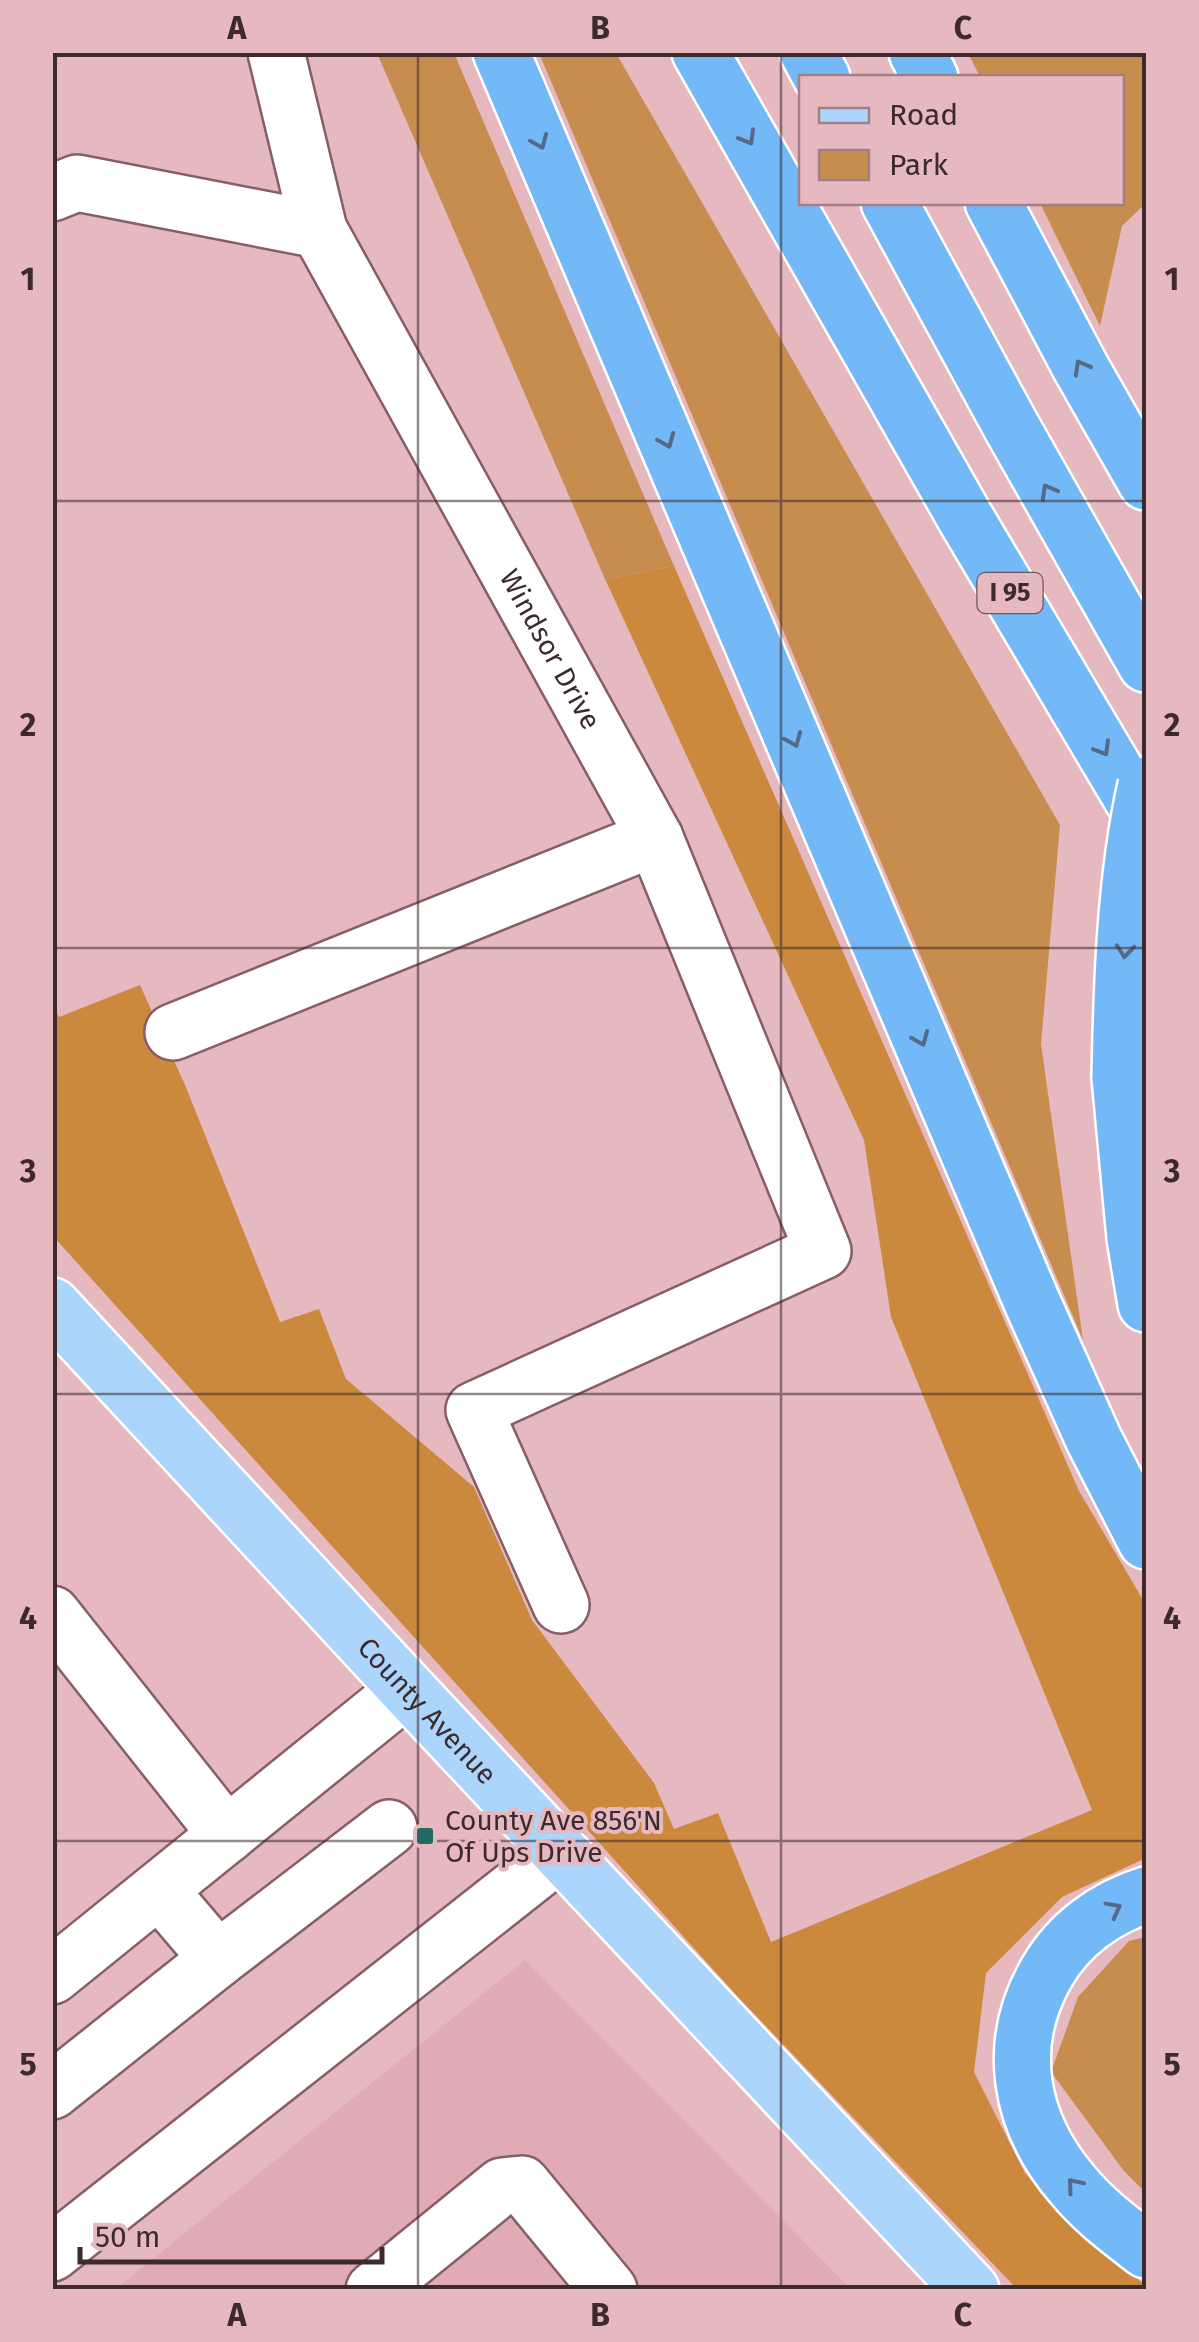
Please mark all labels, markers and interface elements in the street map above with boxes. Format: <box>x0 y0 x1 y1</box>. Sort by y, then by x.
text: A <box>227 9 248 47</box>
text: B <box>590 9 610 47</box>
text: C <box>954 9 973 47</box>
legend <box>799 75 1124 205</box>
text: Road <box>889 97 958 133</box>
one-way arrow <box>735 127 755 145</box>
one-way arrow <box>528 132 548 150</box>
text: Park <box>889 147 949 183</box>
text: 1 <box>21 260 35 298</box>
text: 1 <box>1165 260 1179 298</box>
one-way arrow <box>1074 359 1093 377</box>
one-way arrow <box>655 431 675 449</box>
one-way arrow <box>1041 484 1061 502</box>
street label: Windsor Drive <box>493 563 608 735</box>
road number: I 95 <box>978 573 1042 613</box>
text: 2 <box>20 706 36 744</box>
text: 2 <box>1164 706 1180 744</box>
one-way arrow <box>782 730 802 748</box>
one-way arrow <box>1091 738 1110 756</box>
one-way arrow <box>1115 944 1137 960</box>
one-way arrow <box>909 1029 929 1047</box>
text: 3 <box>19 1152 36 1190</box>
text: 3 <box>1163 1152 1180 1190</box>
text: 4 <box>19 1599 37 1637</box>
text: 4 <box>1163 1599 1181 1637</box>
street label: County Avenue <box>351 1631 504 1791</box>
place label: County Ave 856'N Of Ups Drive <box>445 1804 662 1869</box>
marker: County Ave 856'N Of Ups Drive <box>414 1825 436 1847</box>
one-way arrow <box>1103 1901 1121 1921</box>
text: 5 <box>19 2045 37 2083</box>
text: 5 <box>1163 2045 1181 2083</box>
one-way arrow <box>1068 2178 1086 2196</box>
scale bar <box>80 2202 382 2264</box>
text: 50 m <box>95 2219 160 2255</box>
text: A <box>227 2296 248 2334</box>
text: B <box>590 2296 610 2334</box>
text: C <box>954 2296 973 2334</box>

